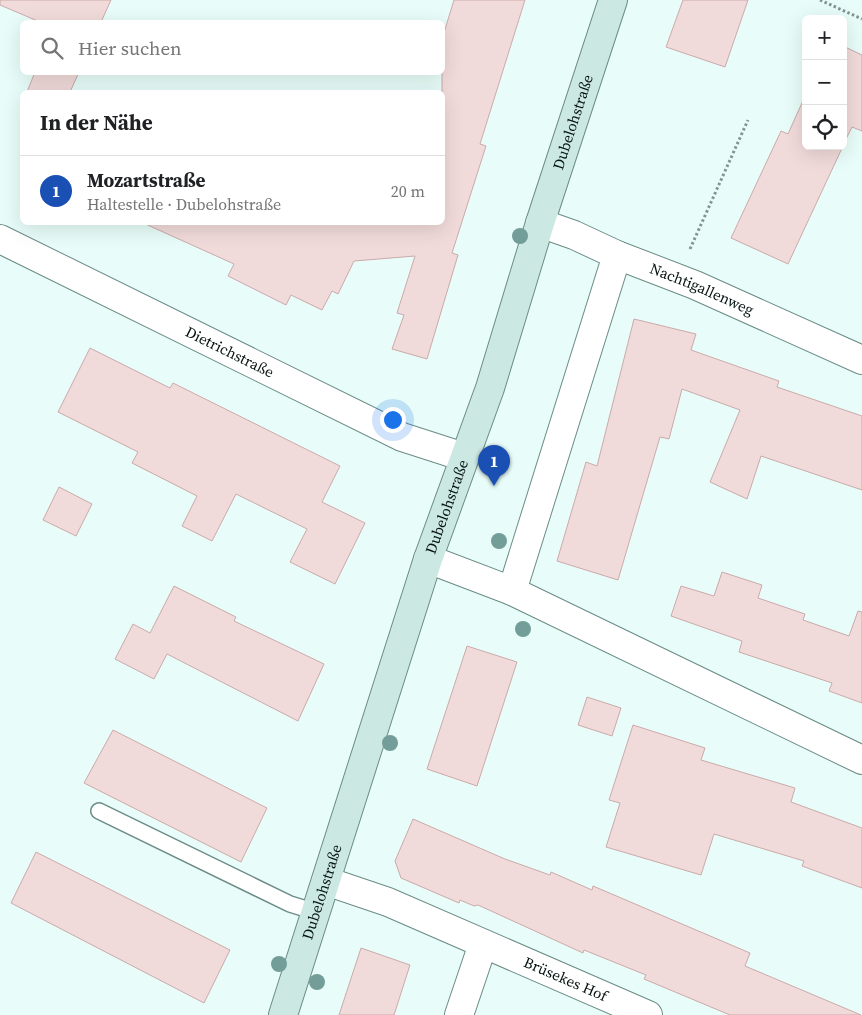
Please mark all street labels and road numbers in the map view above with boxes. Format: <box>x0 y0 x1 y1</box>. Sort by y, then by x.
street label: Dubelohstraße <box>547 71 598 172</box>
street label: Nachtigallenweg <box>647 258 758 320</box>
street label: Dietrichstraße <box>182 321 278 383</box>
street label: Dubelohstraße <box>420 456 473 557</box>
street label: Dubelohstraße <box>297 841 347 942</box>
street label: Brüsekes Hof <box>521 951 612 1007</box>

